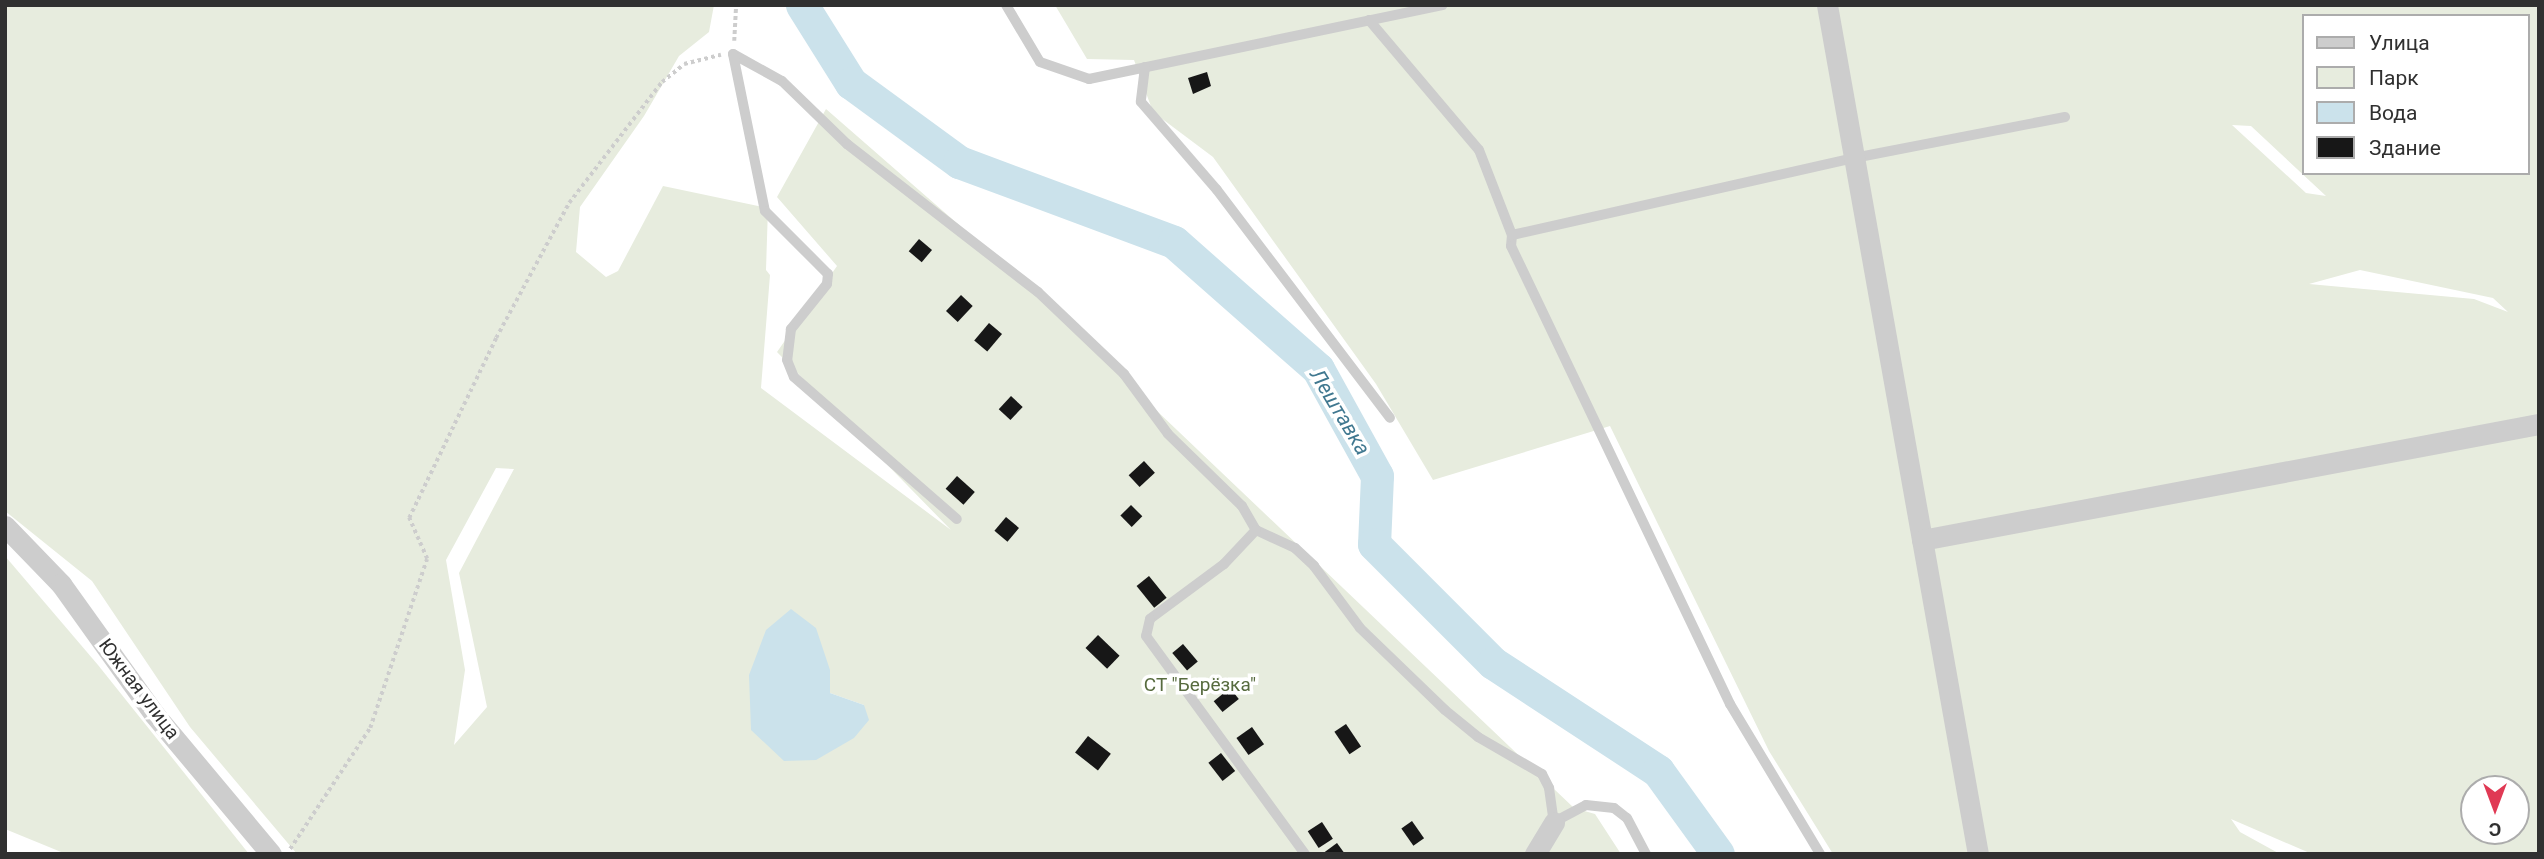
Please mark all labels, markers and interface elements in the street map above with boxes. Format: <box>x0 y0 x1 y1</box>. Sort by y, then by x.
legend <box>2302 14 2530 175</box>
text: Улица <box>2369 31 2430 55</box>
text: Парк <box>2369 66 2419 90</box>
text: Вода <box>2369 101 2417 125</box>
text: Здание <box>2369 136 2441 160</box>
water label: Лештавка <box>1304 364 1376 460</box>
street label: Южная улица <box>94 634 184 744</box>
park label: СТ "Берёзка" <box>1144 674 1256 696</box>
north arrow <box>2460 775 2530 845</box>
text: С <box>2489 818 2501 841</box>

